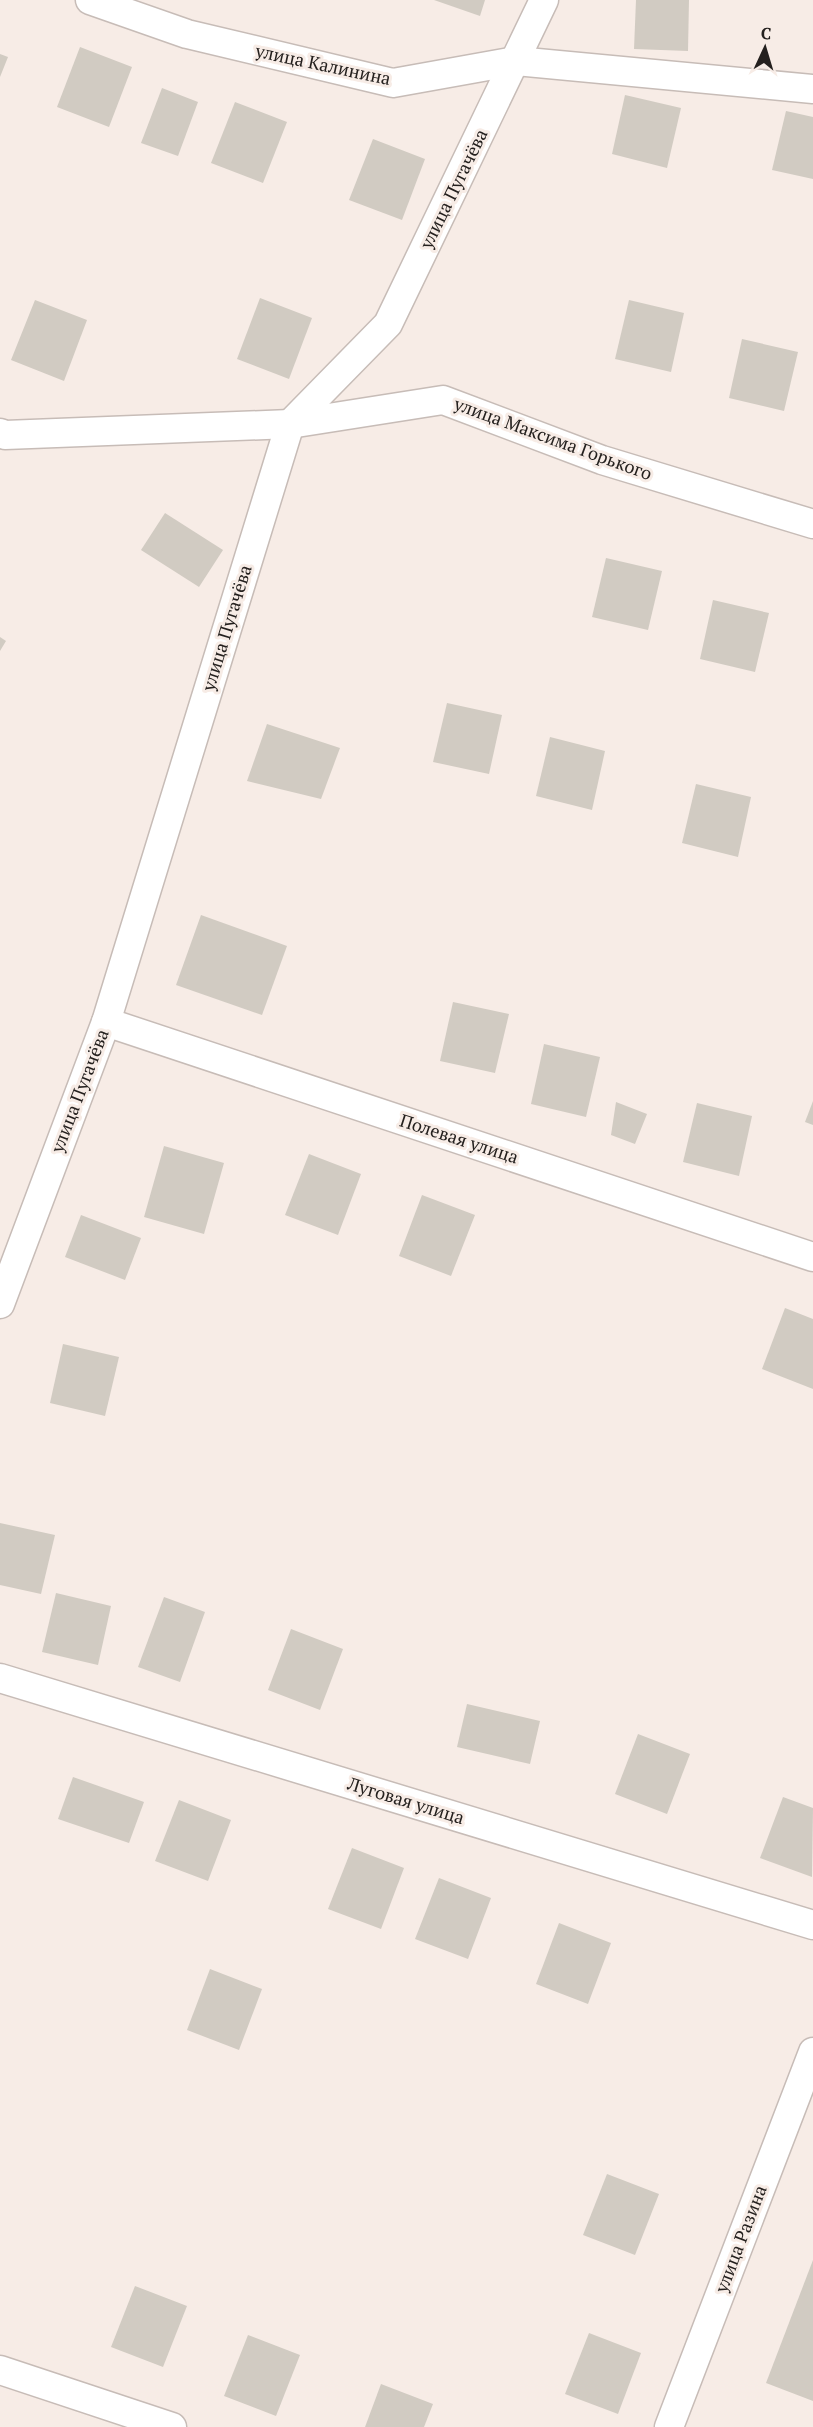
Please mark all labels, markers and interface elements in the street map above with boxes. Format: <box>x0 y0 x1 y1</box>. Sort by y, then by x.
north arrow <box>735 18 795 78</box>
text: С <box>760 22 772 44</box>
street label: улица Калинина <box>252 38 393 90</box>
street label: улица Пугачёва <box>413 125 493 253</box>
street label: улица Максима Горького <box>450 391 656 485</box>
street label: улица Пугачёва <box>195 562 257 695</box>
street label: улица Пугачёва <box>44 1025 114 1157</box>
street label: Полевая улица <box>397 1108 522 1169</box>
street label: Луговая улица <box>344 1771 468 1829</box>
street label: улица Разина <box>708 2181 772 2297</box>

